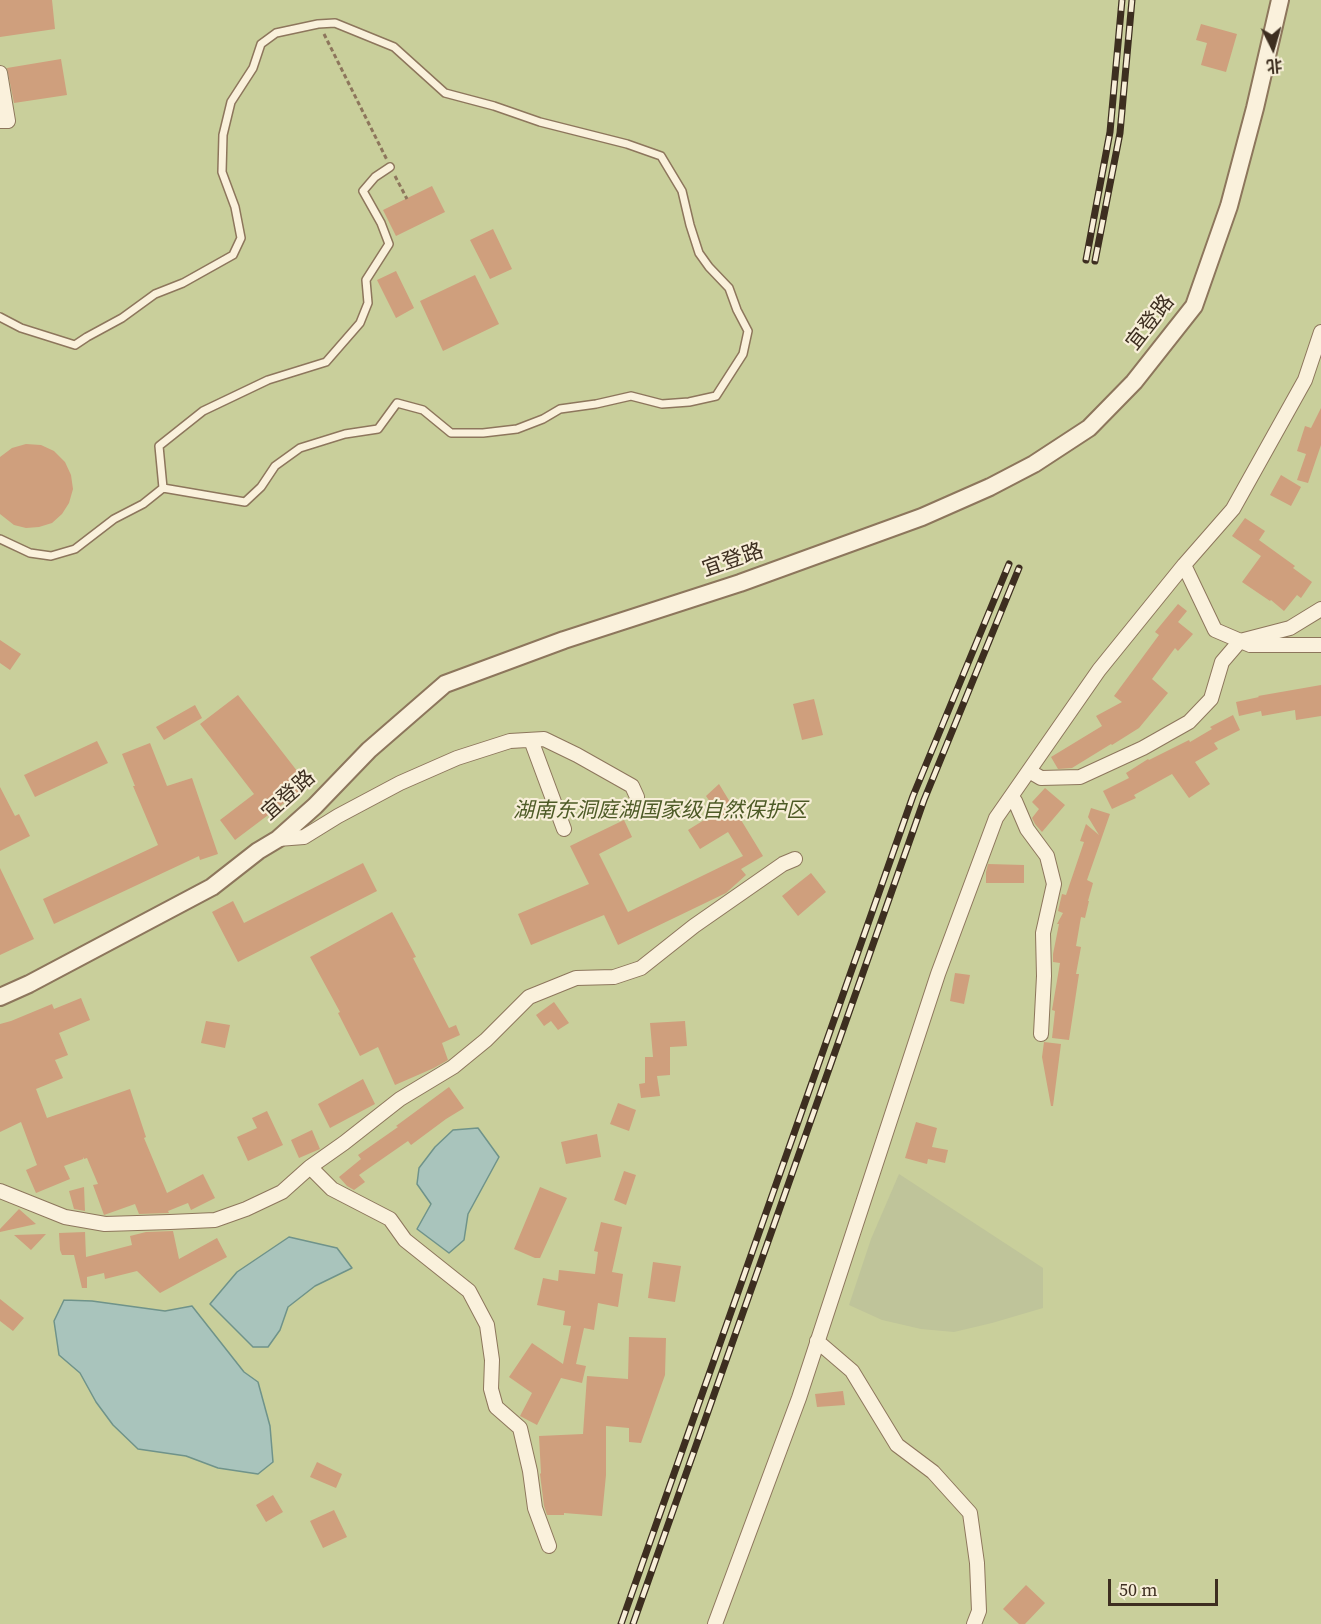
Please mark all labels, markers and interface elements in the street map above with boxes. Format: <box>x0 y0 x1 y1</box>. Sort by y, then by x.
north arrow <box>1243 18 1303 78</box>
text: 北 <box>1266 54 1284 78</box>
street label: 宜登路 <box>1122 290 1180 356</box>
street label: 宜登路 <box>699 539 767 583</box>
street label: 宜登路 <box>257 766 321 826</box>
park label: 湖南东洞庭湖国家级自然保护区 <box>513 799 807 825</box>
scale bar <box>1111 1567 1220 1605</box>
text: 50 m <box>1119 1577 1157 1602</box>

